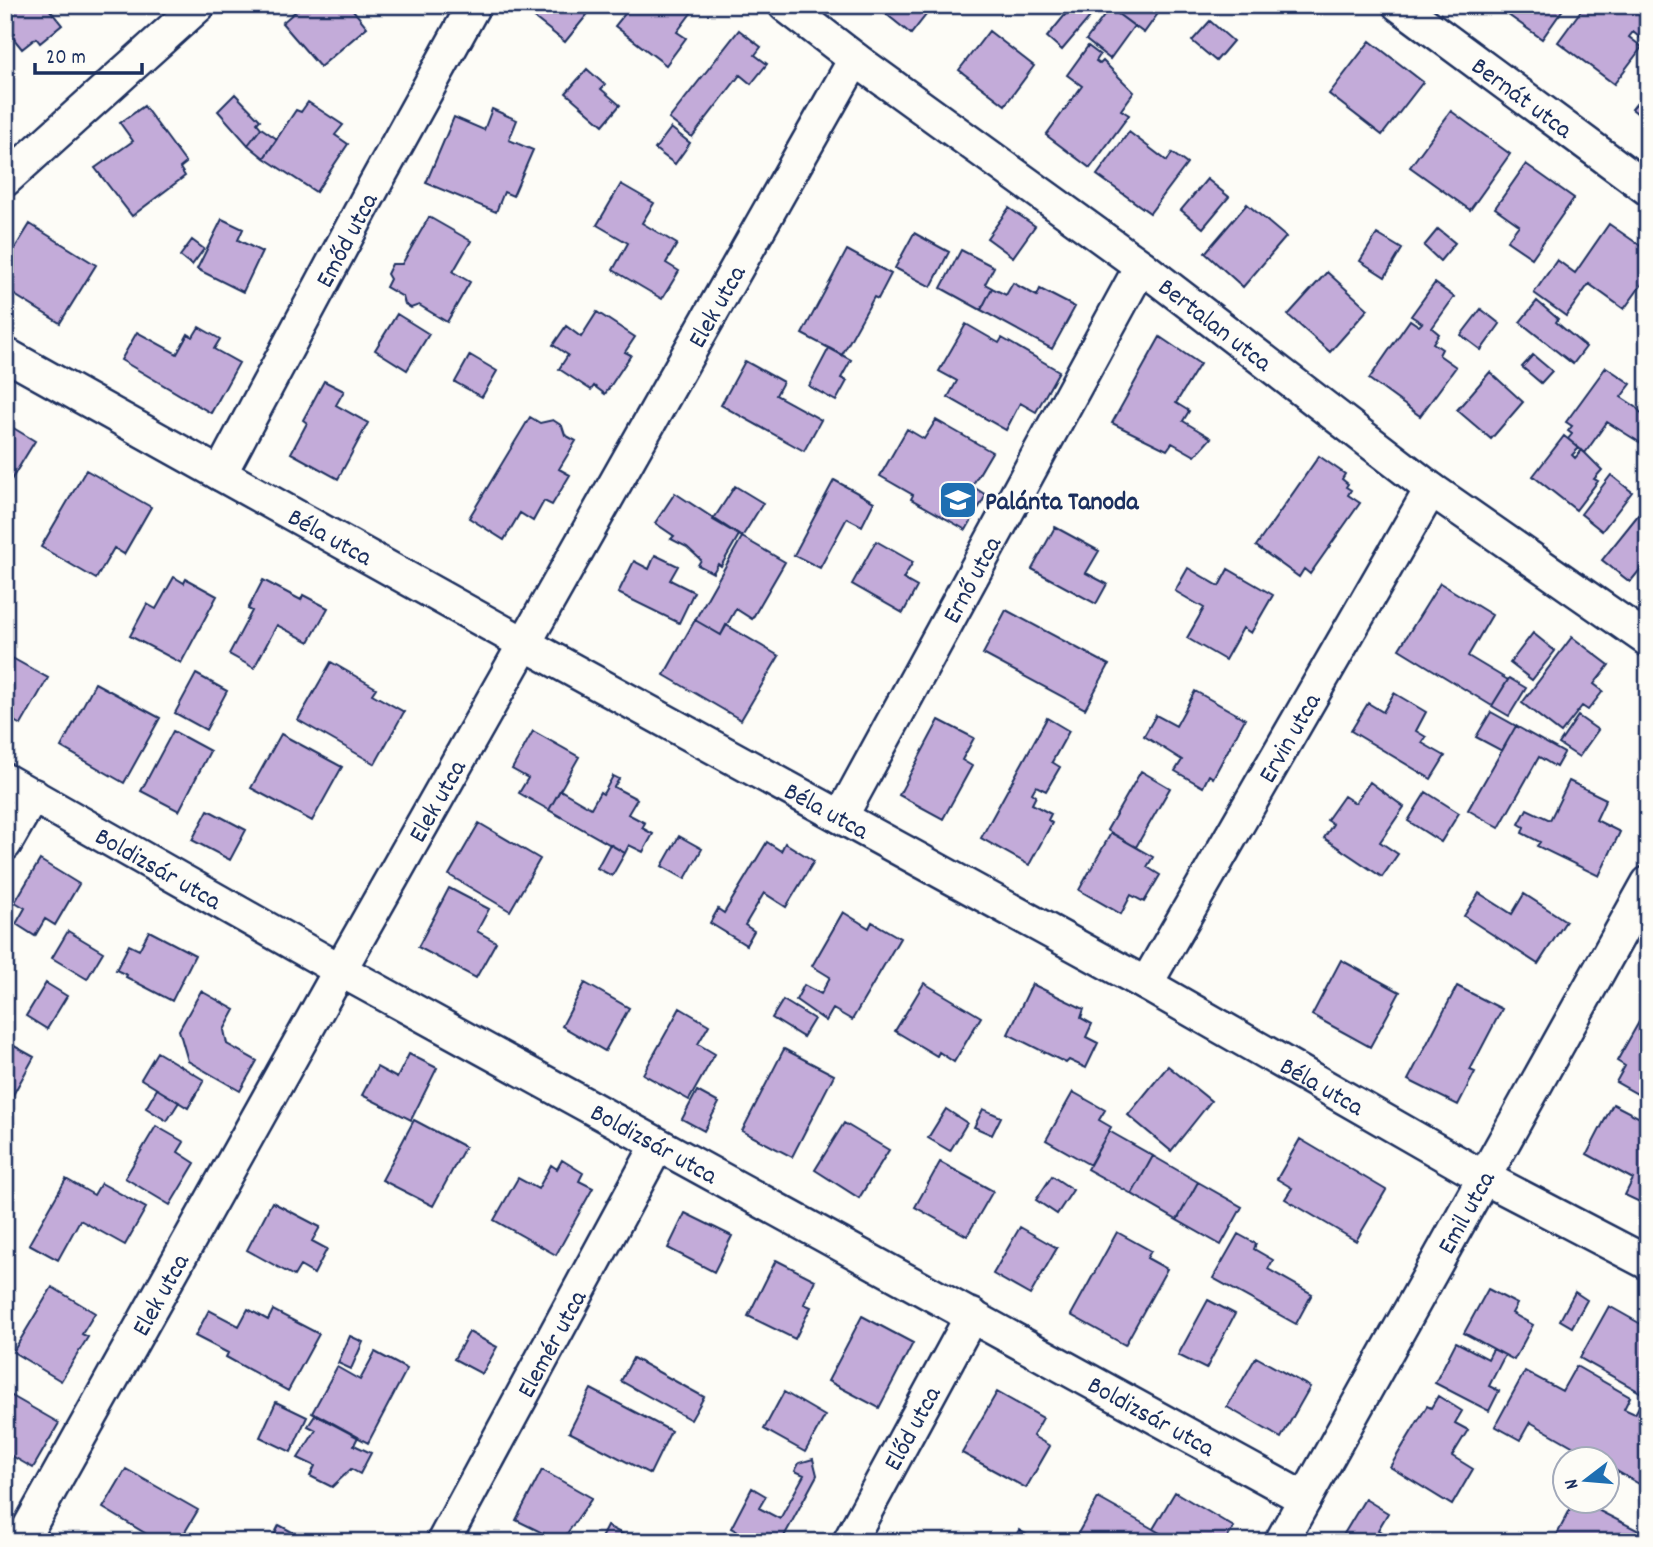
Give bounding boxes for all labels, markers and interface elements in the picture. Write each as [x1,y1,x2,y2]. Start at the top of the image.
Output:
scale bar [35,32,142,76]
text: 20 m [46,44,86,74]
street label: Bernát utca [1463,50,1580,150]
street label: Emőd utca [308,186,389,295]
street label: Elek utca [680,259,757,356]
street label: Bertalan utca [1149,271,1279,383]
school or university icon: Palánta Tanoda [937,479,979,521]
place label: Palánta Tanoda [985,485,1139,522]
street label: Béla utca [280,500,379,578]
street label: Ernő utca [935,530,1013,631]
street label: Ervin utca [1251,686,1332,791]
street label: Elek utca [401,753,478,850]
street label: Béla utca [777,774,875,851]
street label: Boldizsár utca [87,820,228,921]
street label: Béla utca [1272,1049,1370,1127]
street label: Boldizsár utca [583,1096,724,1196]
street label: Emil utca [1430,1164,1506,1262]
street label: Elek utca [124,1247,201,1344]
street label: Elemér utca [509,1284,598,1405]
street label: Boldizsár utca [1080,1368,1221,1468]
street label: Előd utca [876,1380,952,1478]
north arrow [1552,1446,1622,1516]
text: N [1559,1475,1587,1492]

